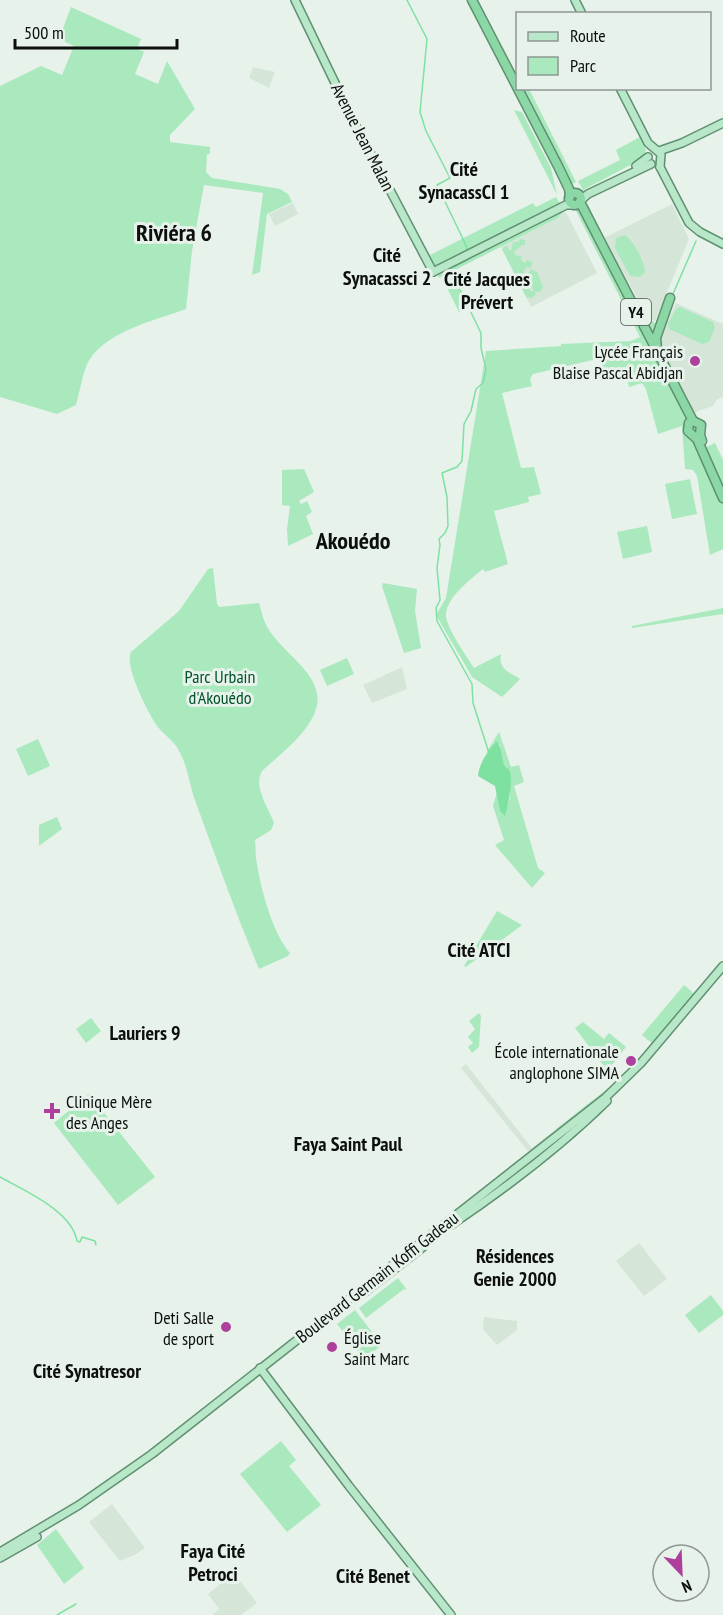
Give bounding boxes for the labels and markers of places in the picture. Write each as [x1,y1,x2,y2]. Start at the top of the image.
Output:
place label: Lycée Français Blaise Pascal Abidjan [553,340,683,384]
marker: Lycée Français Blaise Pascal Abidjan [688,354,702,368]
place label: École internationale anglophone SIMA [495,1040,619,1084]
marker: École internationale anglophone SIMA [624,1054,638,1068]
place label: Clinique Mère des Anges [66,1090,152,1134]
marker: Clinique Mère des Anges [43,1102,61,1120]
place label: Deti Salle de sport [154,1306,214,1350]
marker: Deti Salle de sport [219,1320,233,1334]
place label: Église Saint Marc [344,1326,410,1370]
marker: Église Saint Marc [325,1340,339,1354]

